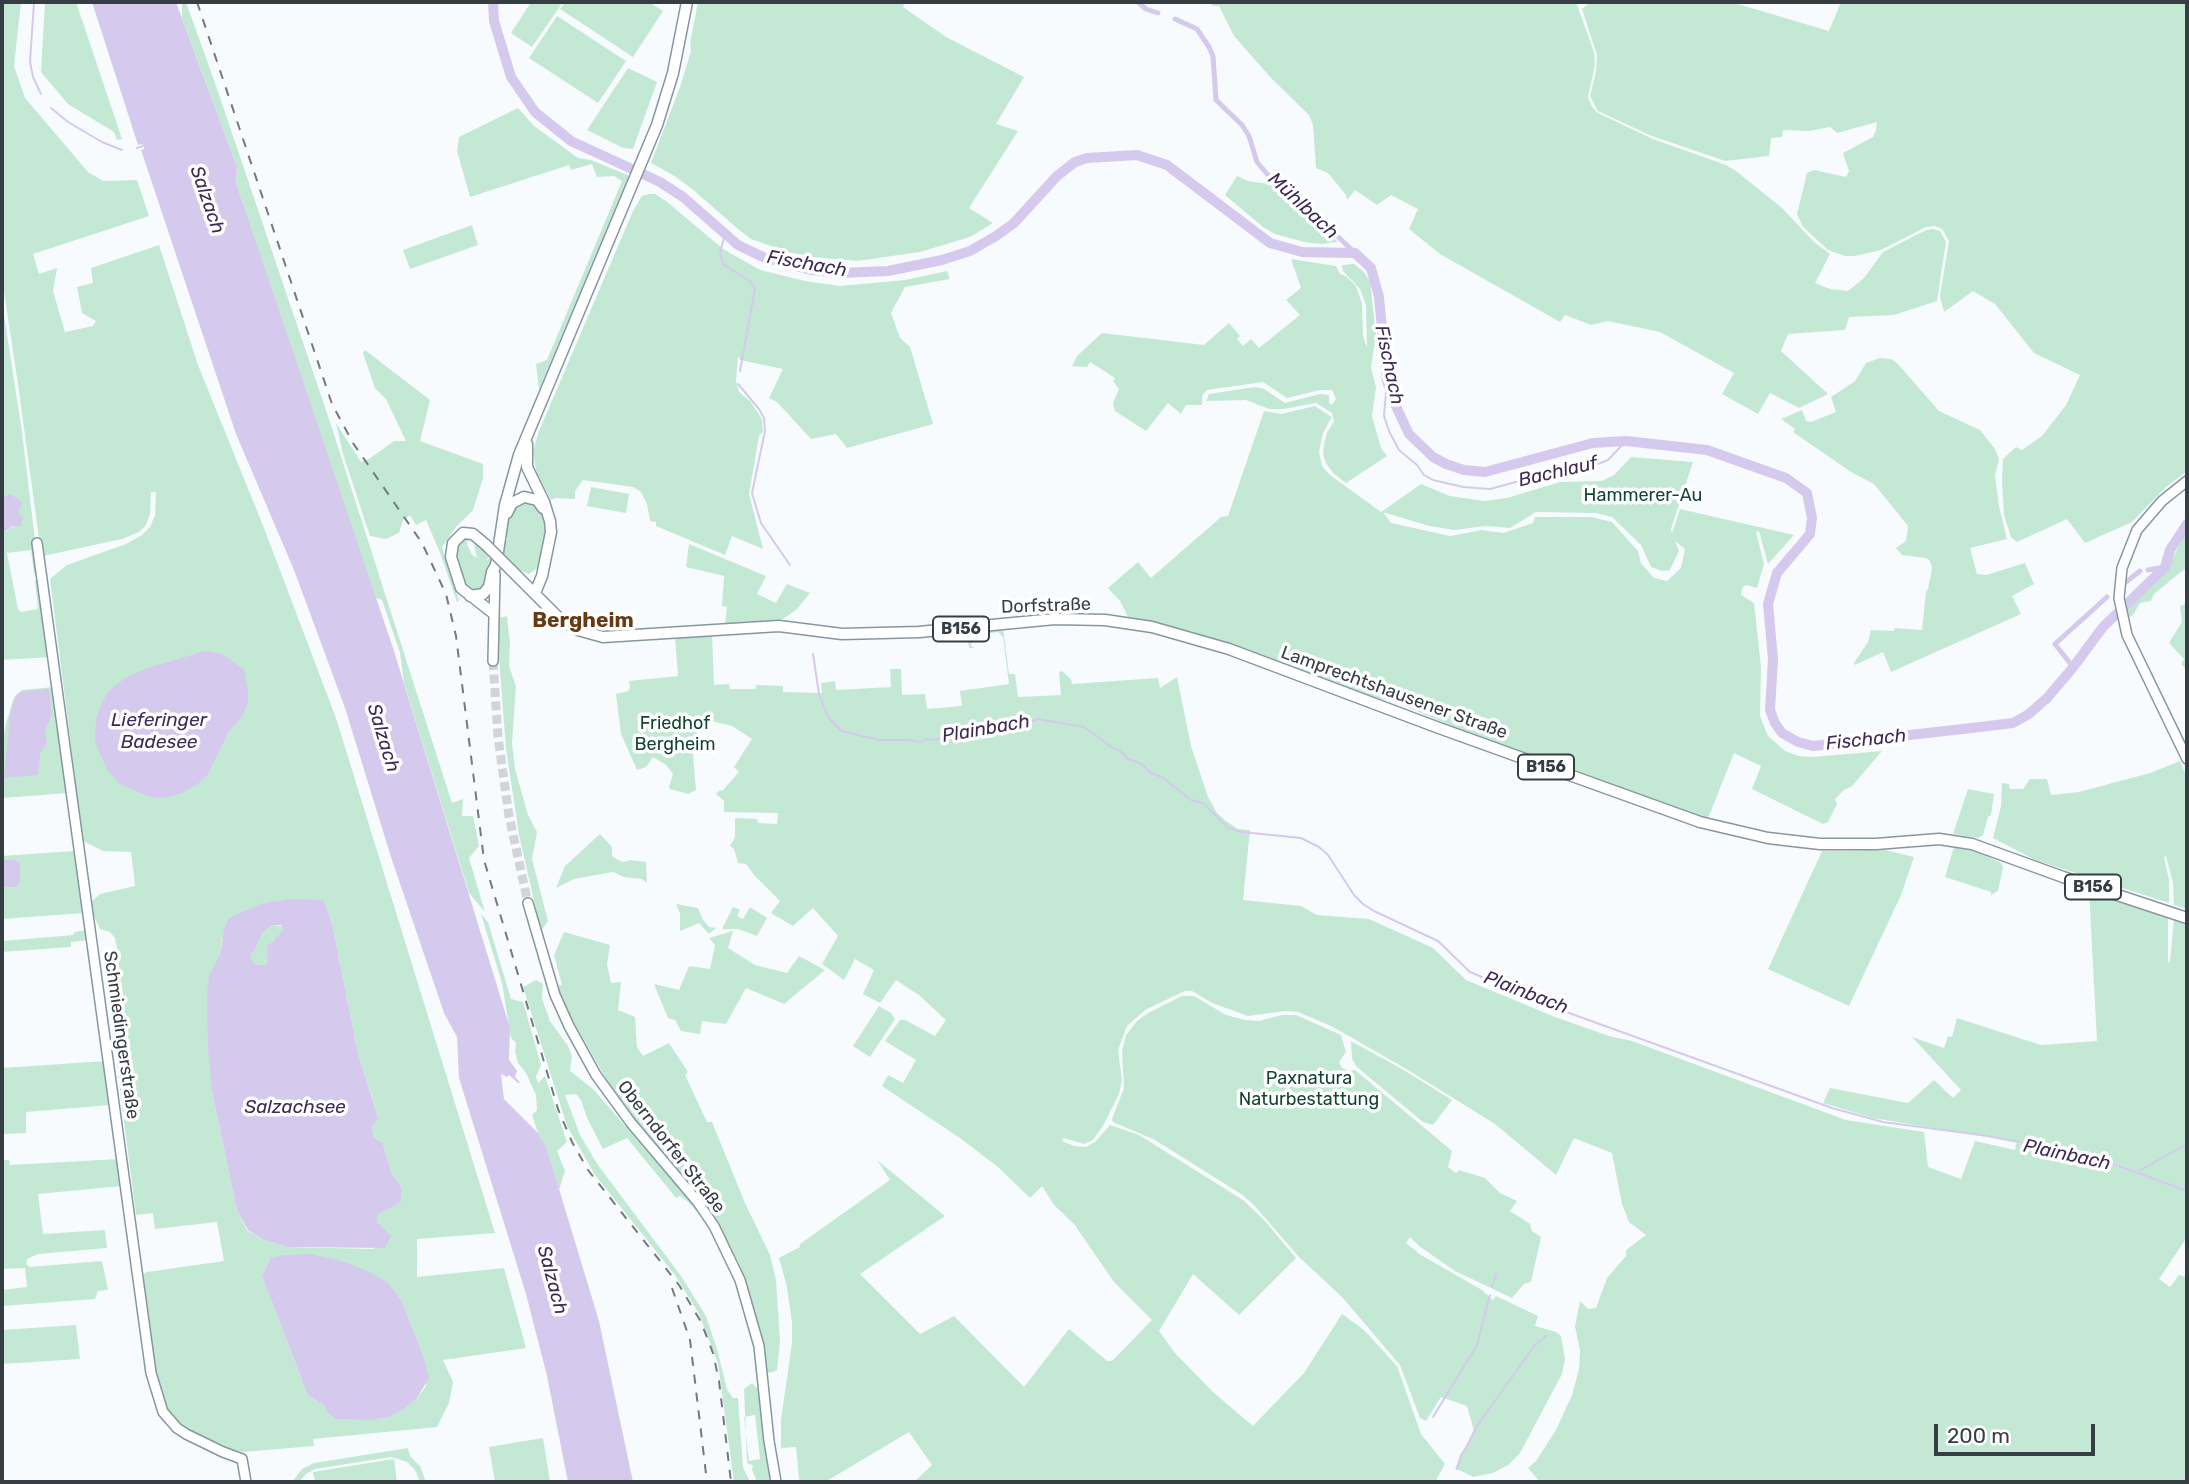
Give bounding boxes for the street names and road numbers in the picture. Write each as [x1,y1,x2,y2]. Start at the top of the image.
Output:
street label: Dorfstraße [1001,594,1091,618]
road number: B156 [933,616,989,642]
street label: Lamprechtshausener Straße [1278,642,1510,744]
road number: B156 [1518,754,1574,780]
road number: B156 [2065,874,2121,900]
street label: Schmiedingerstraße [98,949,144,1121]
street label: Oberndorfer Straße [613,1076,729,1218]

